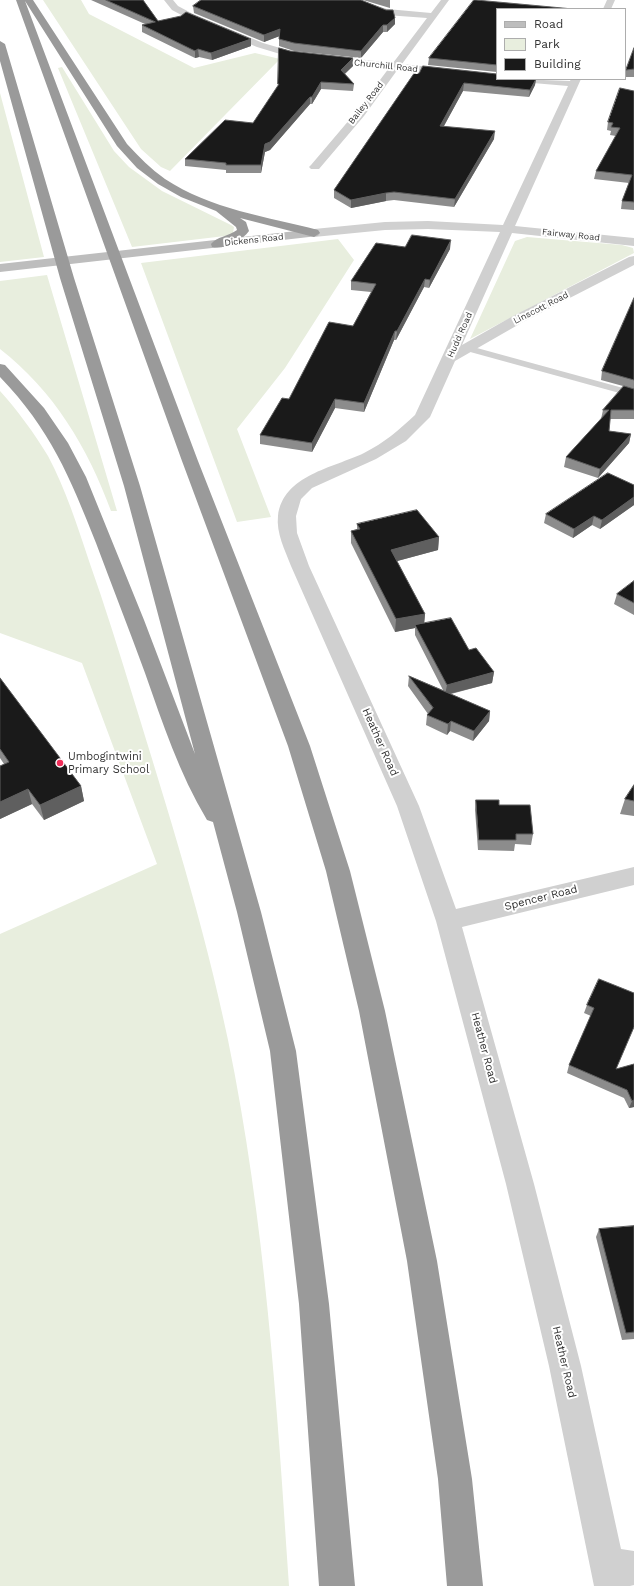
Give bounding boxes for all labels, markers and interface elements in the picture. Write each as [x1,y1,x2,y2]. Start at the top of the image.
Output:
legend [496,8,626,80]
text: Road [534,17,563,31]
text: Park [534,37,560,51]
street label: Churchill Road [353,57,419,75]
text: Building [534,57,581,71]
street label: Bailey Road [346,80,386,126]
street label: Fairway Road [542,227,600,243]
street label: Dickens Road [224,232,284,248]
street label: Linscott Road [512,289,570,327]
street label: Hudd Road [445,311,475,359]
street label: Heather Road [359,706,401,778]
place label: Umbogintwini Primary School [68,750,149,776]
marker: Umbogintwini Primary School [55,758,65,768]
street label: Spencer Road [503,883,579,913]
street label: Heather Road [468,1011,500,1085]
street label: Heather Road [549,1325,579,1399]

